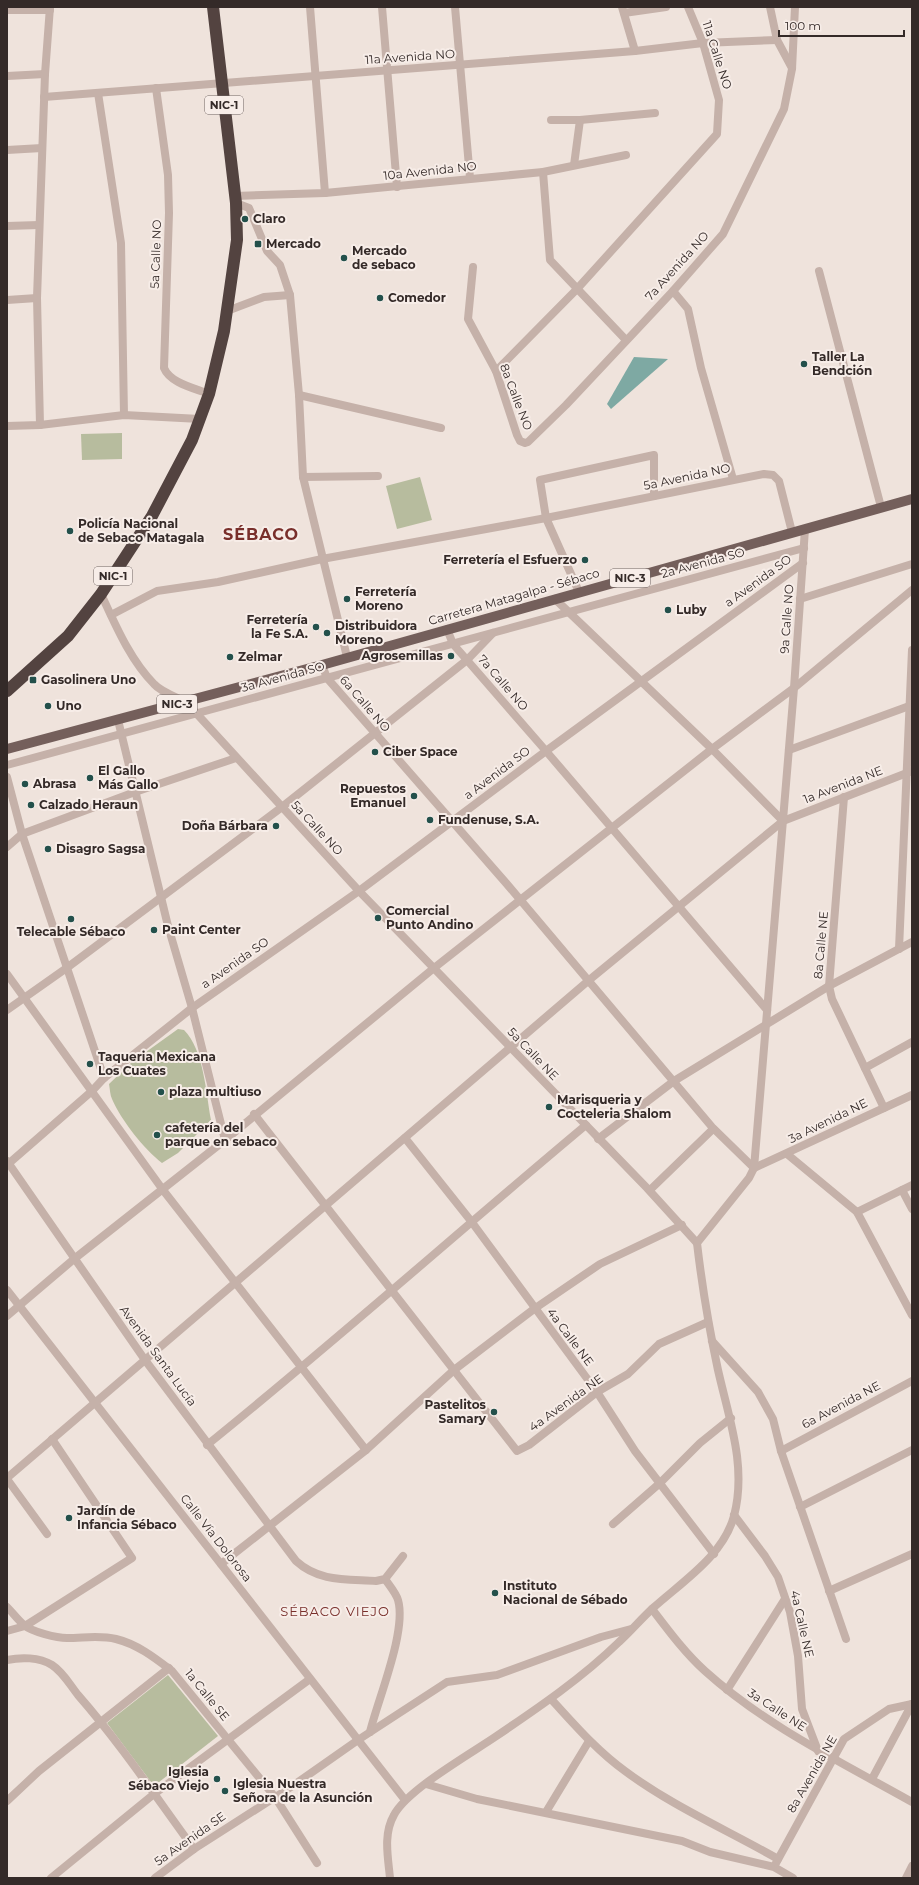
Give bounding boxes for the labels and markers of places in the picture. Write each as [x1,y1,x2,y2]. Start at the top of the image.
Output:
place label: Claro [253,211,286,226]
marker: Claro [240,214,250,224]
place label: Mercado [266,236,321,251]
marker: Mercado [253,239,263,249]
place label: Mercado de sebaco [352,243,416,272]
marker: Mercado de sebaco [339,253,349,263]
place label: Comedor [388,290,446,305]
marker: Comedor [375,293,385,303]
place label: Taller La Bendción [812,349,872,378]
marker: Taller La Bendción [799,359,809,369]
place label: Policía Nacional de Sebaco Matagala [78,516,205,545]
marker: Policía Nacional de Sebaco Matagala [65,526,75,536]
place label: Ferretería el Esfuerzo [443,552,577,567]
marker: Ferretería el Esfuerzo [580,555,590,565]
place label: Ferretería Moreno [355,584,417,613]
marker: Ferretería Moreno [342,594,352,604]
place label: Luby [676,602,708,617]
marker: Luby [663,605,673,615]
place label: Ferretería la Fe S.A. [246,612,308,641]
place label: Distribuidora Moreno [335,618,417,647]
marker: Ferretería la Fe S.A. [311,622,321,632]
marker: Distribuidora Moreno [322,628,332,638]
place label: Agrosemillas [360,648,444,663]
place label: Zelmar [238,649,282,664]
marker: Agrosemillas [446,651,456,661]
marker: Zelmar [225,652,235,662]
place label: Gasolinera Uno [41,672,136,687]
marker: Gasolinera Uno [28,675,38,685]
place label: Uno [56,698,82,713]
marker: Uno [43,701,53,711]
place label: Ciber Space [383,744,458,759]
marker: Ciber Space [370,747,380,757]
place label: El Gallo Más Gallo [98,763,159,792]
marker: El Gallo Más Gallo [85,773,95,783]
place label: Abrasa [32,776,76,791]
marker: Abrasa [20,779,30,789]
place label: Repuestos Emanuel [340,781,407,810]
marker: Repuestos Emanuel [409,791,419,801]
place label: Calzado Heraun [39,797,138,812]
marker: Calzado Heraun [26,800,36,810]
place label: Fundenuse, S.A. [438,812,539,827]
marker: Fundenuse, S.A. [425,815,435,825]
place label: Doña Bárbara [182,818,268,833]
marker: Doña Bárbara [271,821,281,831]
place label: Disagro Sagsa [56,841,145,856]
marker: Disagro Sagsa [43,844,53,854]
place label: Comercial Punto Andino [386,903,473,932]
marker: Comercial Punto Andino [373,913,383,923]
marker: Telecable Sébaco [66,914,76,924]
place label: Paint Center [162,922,241,937]
place label: Telecable Sébaco [17,924,125,939]
marker: Paint Center [149,925,159,935]
place label: Taqueria Mexicana Los Cuates [98,1049,216,1078]
marker: Taqueria Mexicana Los Cuates [85,1059,95,1069]
place label: plaza multiuso [169,1084,262,1099]
marker: plaza multiuso [156,1087,166,1097]
place label: Marisqueria y Cocteleria Shalom [557,1092,671,1121]
marker: Marisqueria y Cocteleria Shalom [544,1102,554,1112]
place label: cafetería del parque en sebaco [165,1120,277,1149]
marker: cafetería del parque en sebaco [152,1130,162,1140]
place label: Pastelitos Samary [425,1397,487,1426]
marker: Pastelitos Samary [489,1407,499,1417]
place label: Jardín de Infancia Sébaco [76,1503,177,1532]
marker: Jardín de Infancia Sébaco [64,1513,74,1523]
place label: Instituto Nacional de Sébado [503,1578,628,1607]
marker: Instituto Nacional de Sébado [490,1588,500,1598]
place label: Iglesia Sébaco Viejo [128,1764,209,1793]
marker: Iglesia Sébaco Viejo [212,1774,222,1784]
place label: Iglesia Nuestra Señora de la Asunción [233,1776,373,1805]
marker: Iglesia Nuestra Señora de la Asunción [220,1786,230,1796]

